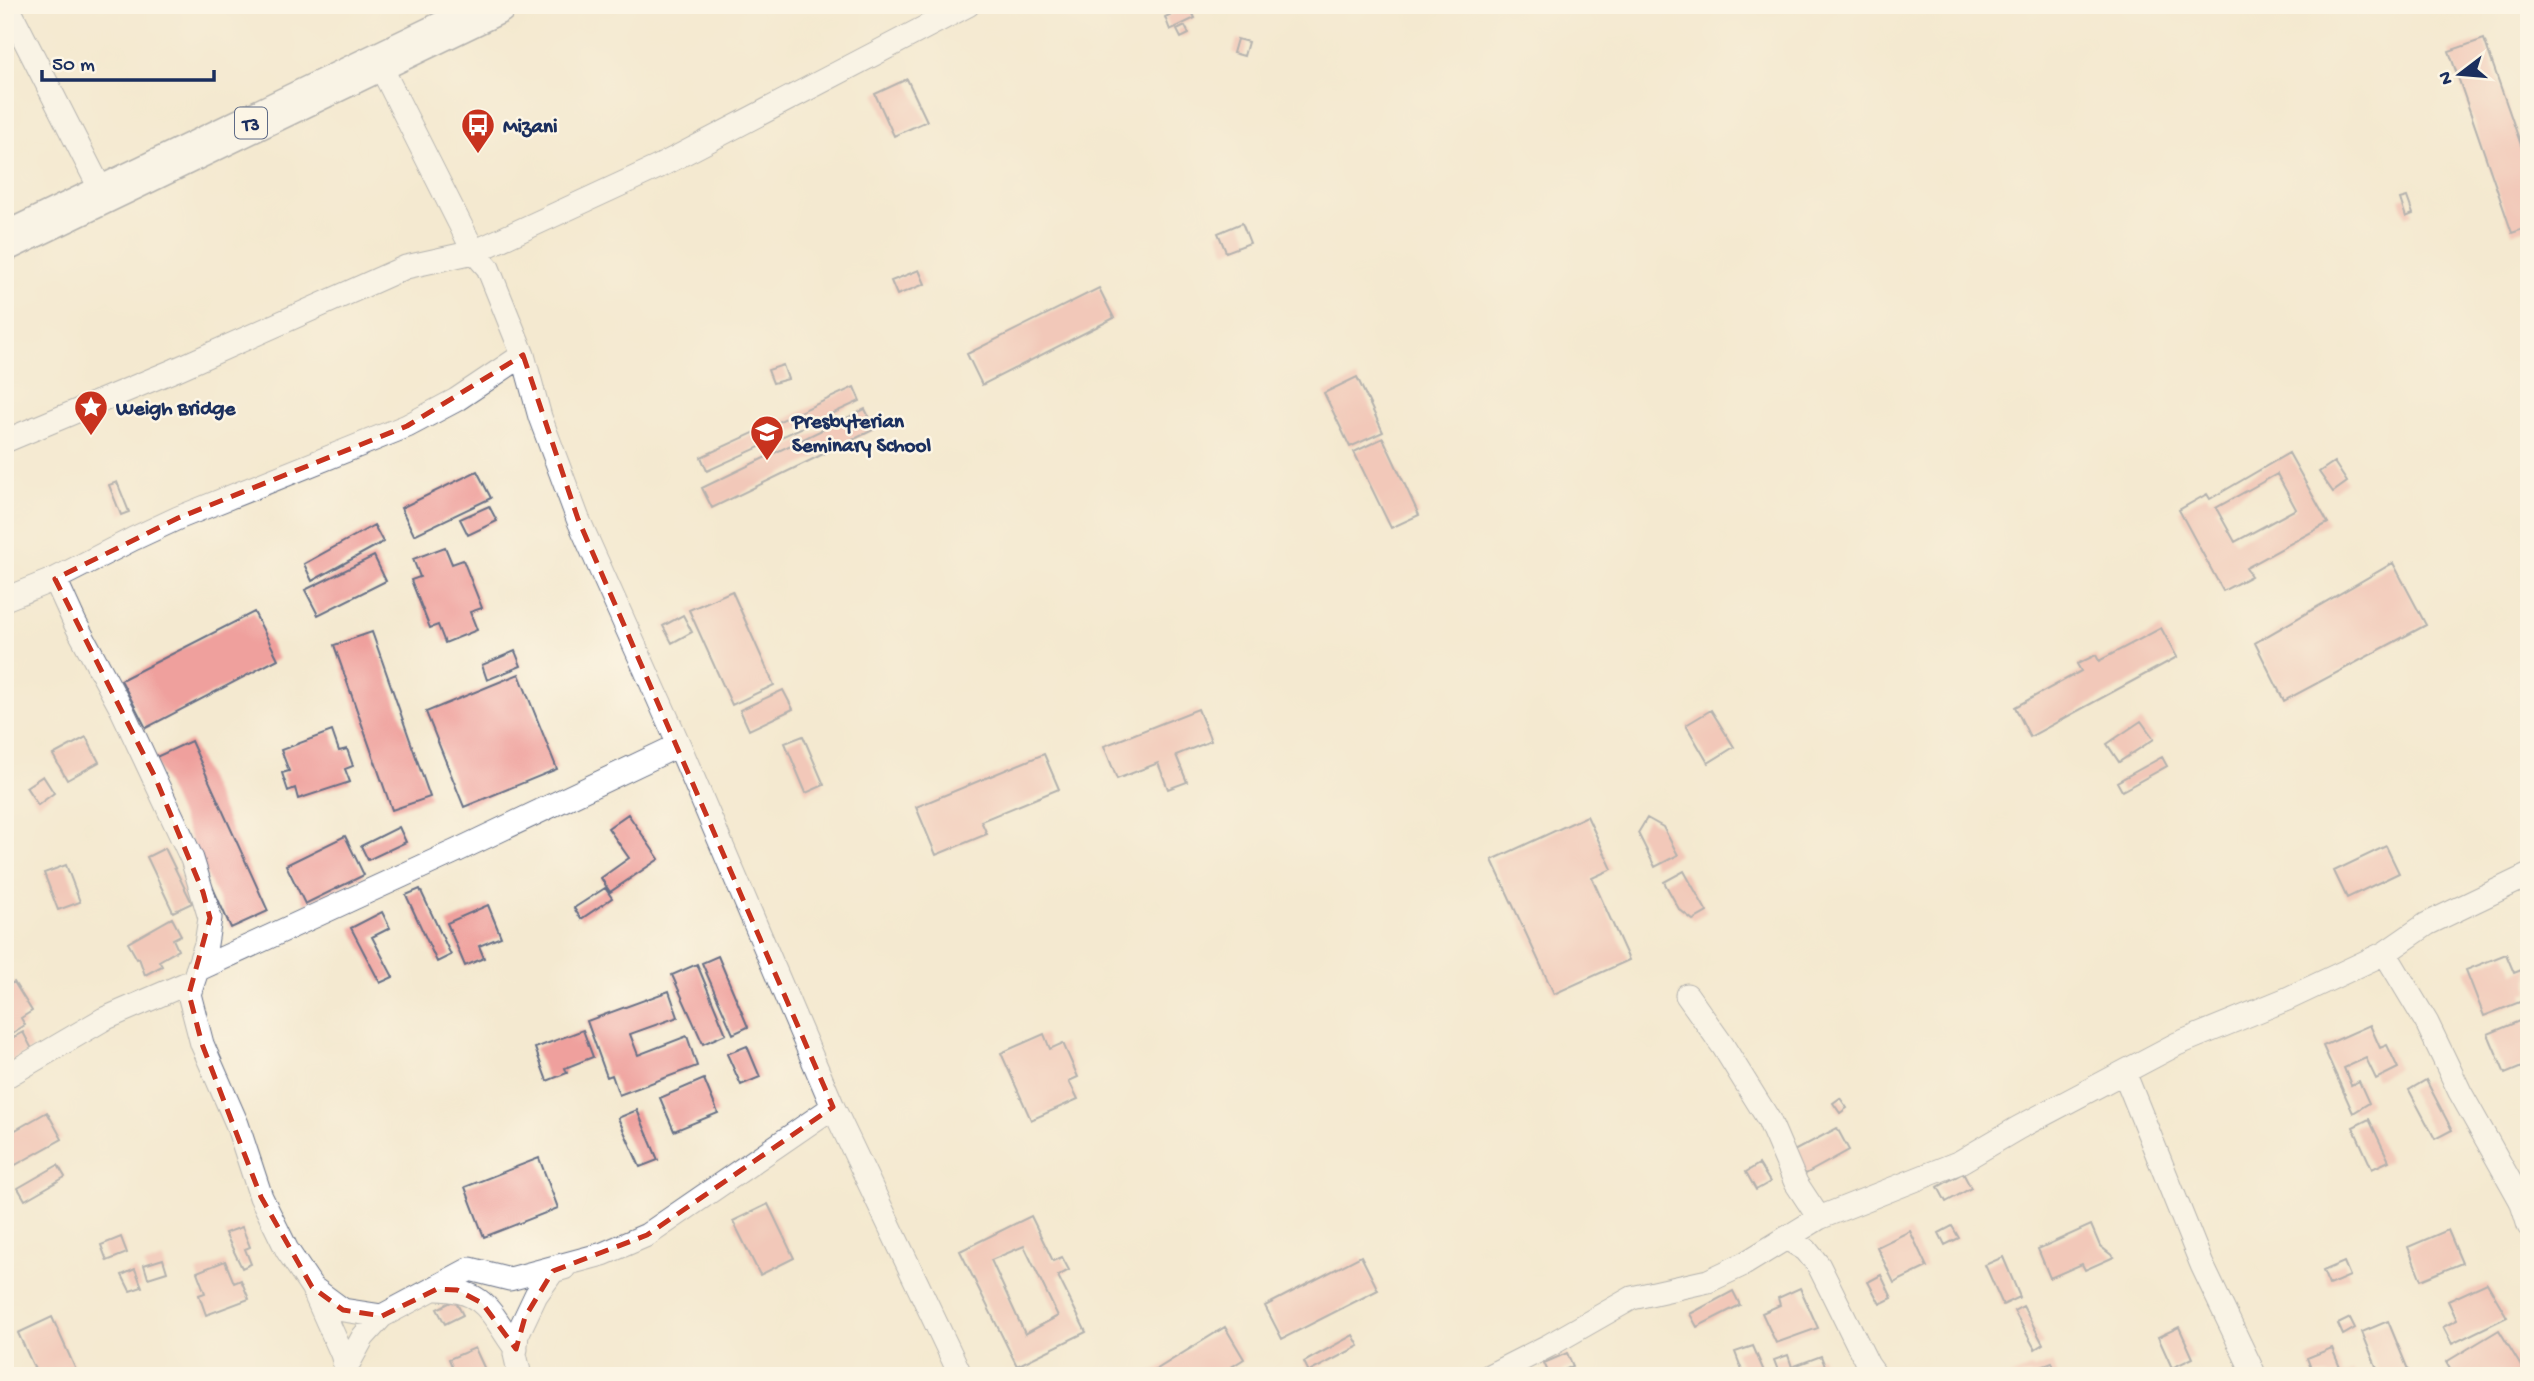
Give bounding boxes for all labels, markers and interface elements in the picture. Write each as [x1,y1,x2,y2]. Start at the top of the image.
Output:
scale bar [42,38,214,82]
north arrow [2426,38,2496,108]
text: 50 m [52,54,95,79]
text: N [2434,69,2460,87]
bus stop icon: Mizani [459,106,497,155]
road number: T3 [235,108,267,139]
place label: Mizani [503,116,558,141]
place icon: Weigh Bridge [72,388,110,437]
place label: Weigh Bridge [115,398,236,423]
place label: Presbyterian Seminary School [791,411,931,460]
school or university icon: Presbyterian Seminary School [748,413,786,462]

